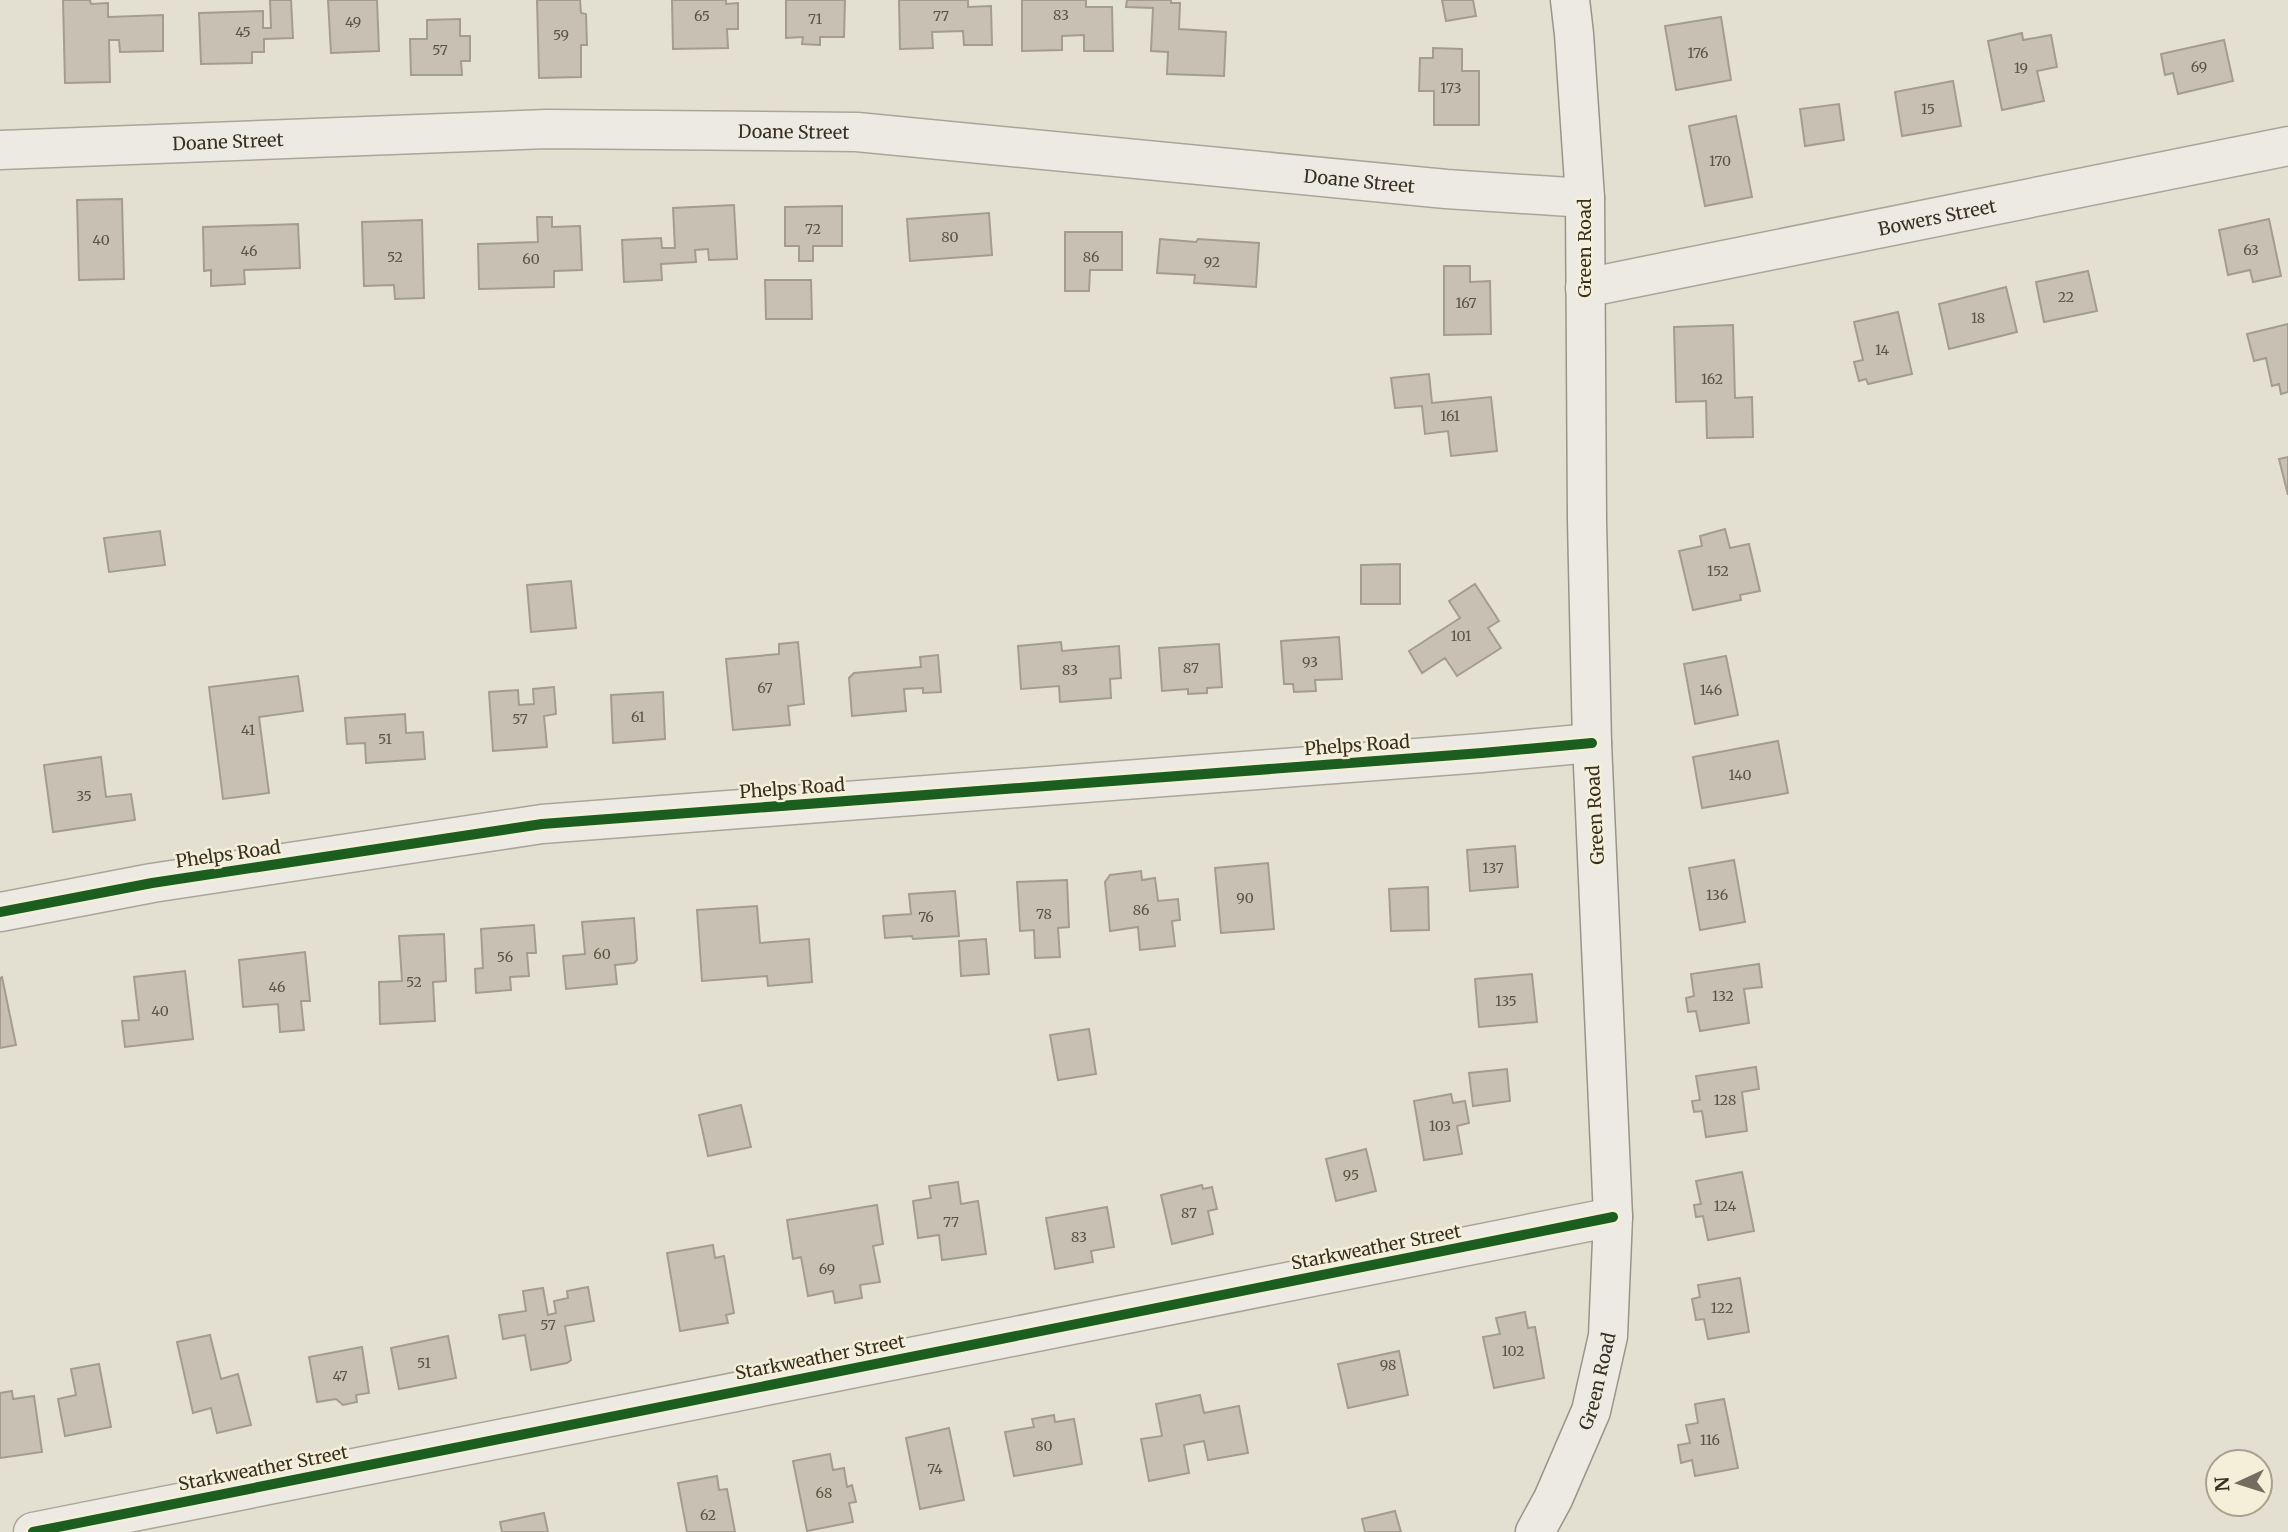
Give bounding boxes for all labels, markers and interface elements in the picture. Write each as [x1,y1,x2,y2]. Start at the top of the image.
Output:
house number: 83 [1053,6,1069,24]
house number: 65 [694,7,710,25]
house number: 77 [933,7,949,25]
house number: 71 [808,10,822,28]
house number: 49 [345,13,361,31]
house number: 45 [235,23,251,41]
house number: 59 [553,26,569,44]
house number: 57 [432,41,448,59]
house number: 176 [1687,44,1709,62]
house number: 69 [2191,58,2207,76]
house number: 19 [2014,59,2028,77]
house number: 173 [1440,79,1462,97]
house number: 15 [1921,100,1935,118]
street label: Doane Street [738,119,849,143]
street label: Doane Street [172,128,284,155]
house number: 170 [1709,152,1731,170]
street label: Doane Street [1303,164,1416,197]
street label: Bowers Street [1876,194,1998,240]
street label: Green Road [1573,198,1596,298]
house number: 72 [805,220,821,238]
house number: 80 [941,228,959,246]
house number: 40 [92,231,110,249]
house number: 63 [2243,241,2259,259]
house number: 46 [241,242,257,260]
house number: 52 [387,248,403,266]
house number: 86 [1083,248,1099,266]
house number: 60 [522,250,540,268]
house number: 92 [1204,253,1220,271]
house number: 22 [2058,288,2074,306]
house number: 167 [1455,294,1477,312]
house number: 18 [1971,309,1985,327]
house number: 14 [1875,341,1889,359]
house number: 162 [1701,370,1723,388]
house number: 161 [1440,407,1460,425]
house number: 152 [1707,562,1729,580]
house number: 101 [1451,627,1471,645]
house number: 93 [1302,653,1318,671]
house number: 87 [1183,659,1199,677]
house number: 83 [1062,661,1078,679]
house number: 67 [757,679,773,697]
house number: 146 [1700,681,1722,699]
house number: 61 [631,708,645,726]
house number: 57 [512,710,528,728]
house number: 41 [241,721,255,739]
house number: 51 [378,730,392,748]
street label: Phelps Road [1303,730,1411,760]
street label: Green Road [1581,765,1609,865]
house number: 140 [1728,766,1752,784]
street label: Phelps Road [738,773,846,803]
house number: 35 [76,787,92,805]
street label: Phelps Road [174,835,282,873]
house number: 137 [1482,859,1504,877]
house number: 136 [1706,886,1728,904]
house number: 90 [1236,889,1254,907]
house number: 86 [1133,901,1149,919]
house number: 78 [1036,905,1052,923]
house number: 76 [918,908,934,926]
house number: 60 [593,945,611,963]
house number: 56 [497,948,513,966]
house number: 52 [406,973,422,991]
house number: 46 [269,978,285,996]
house number: 132 [1712,987,1734,1005]
house number: 135 [1495,992,1517,1010]
house number: 40 [151,1002,169,1020]
house number: 128 [1714,1091,1736,1109]
house number: 103 [1429,1117,1451,1135]
house number: 95 [1343,1166,1359,1184]
house number: 124 [1714,1197,1737,1215]
house number: 87 [1181,1204,1197,1222]
house number: 77 [943,1213,959,1231]
street label: Starkweather Street [1289,1219,1463,1275]
house number: 83 [1071,1228,1087,1246]
house number: 69 [819,1260,835,1278]
house number: 122 [1711,1299,1733,1317]
house number: 57 [540,1316,556,1334]
street label: Starkweather Street [733,1329,907,1385]
street label: Green Road [1573,1330,1620,1433]
house number: 102 [1502,1342,1524,1360]
house number: 51 [417,1354,431,1372]
house number: 98 [1380,1356,1396,1374]
house number: 47 [332,1367,348,1385]
house number: 116 [1700,1431,1720,1449]
house number: 80 [1035,1437,1053,1455]
street label: Starkweather Street [176,1440,350,1496]
north arrow [2204,1448,2274,1518]
house number: 74 [927,1460,943,1478]
text: N [2210,1476,2235,1493]
house number: 68 [816,1484,832,1502]
house number: 62 [700,1506,716,1524]

